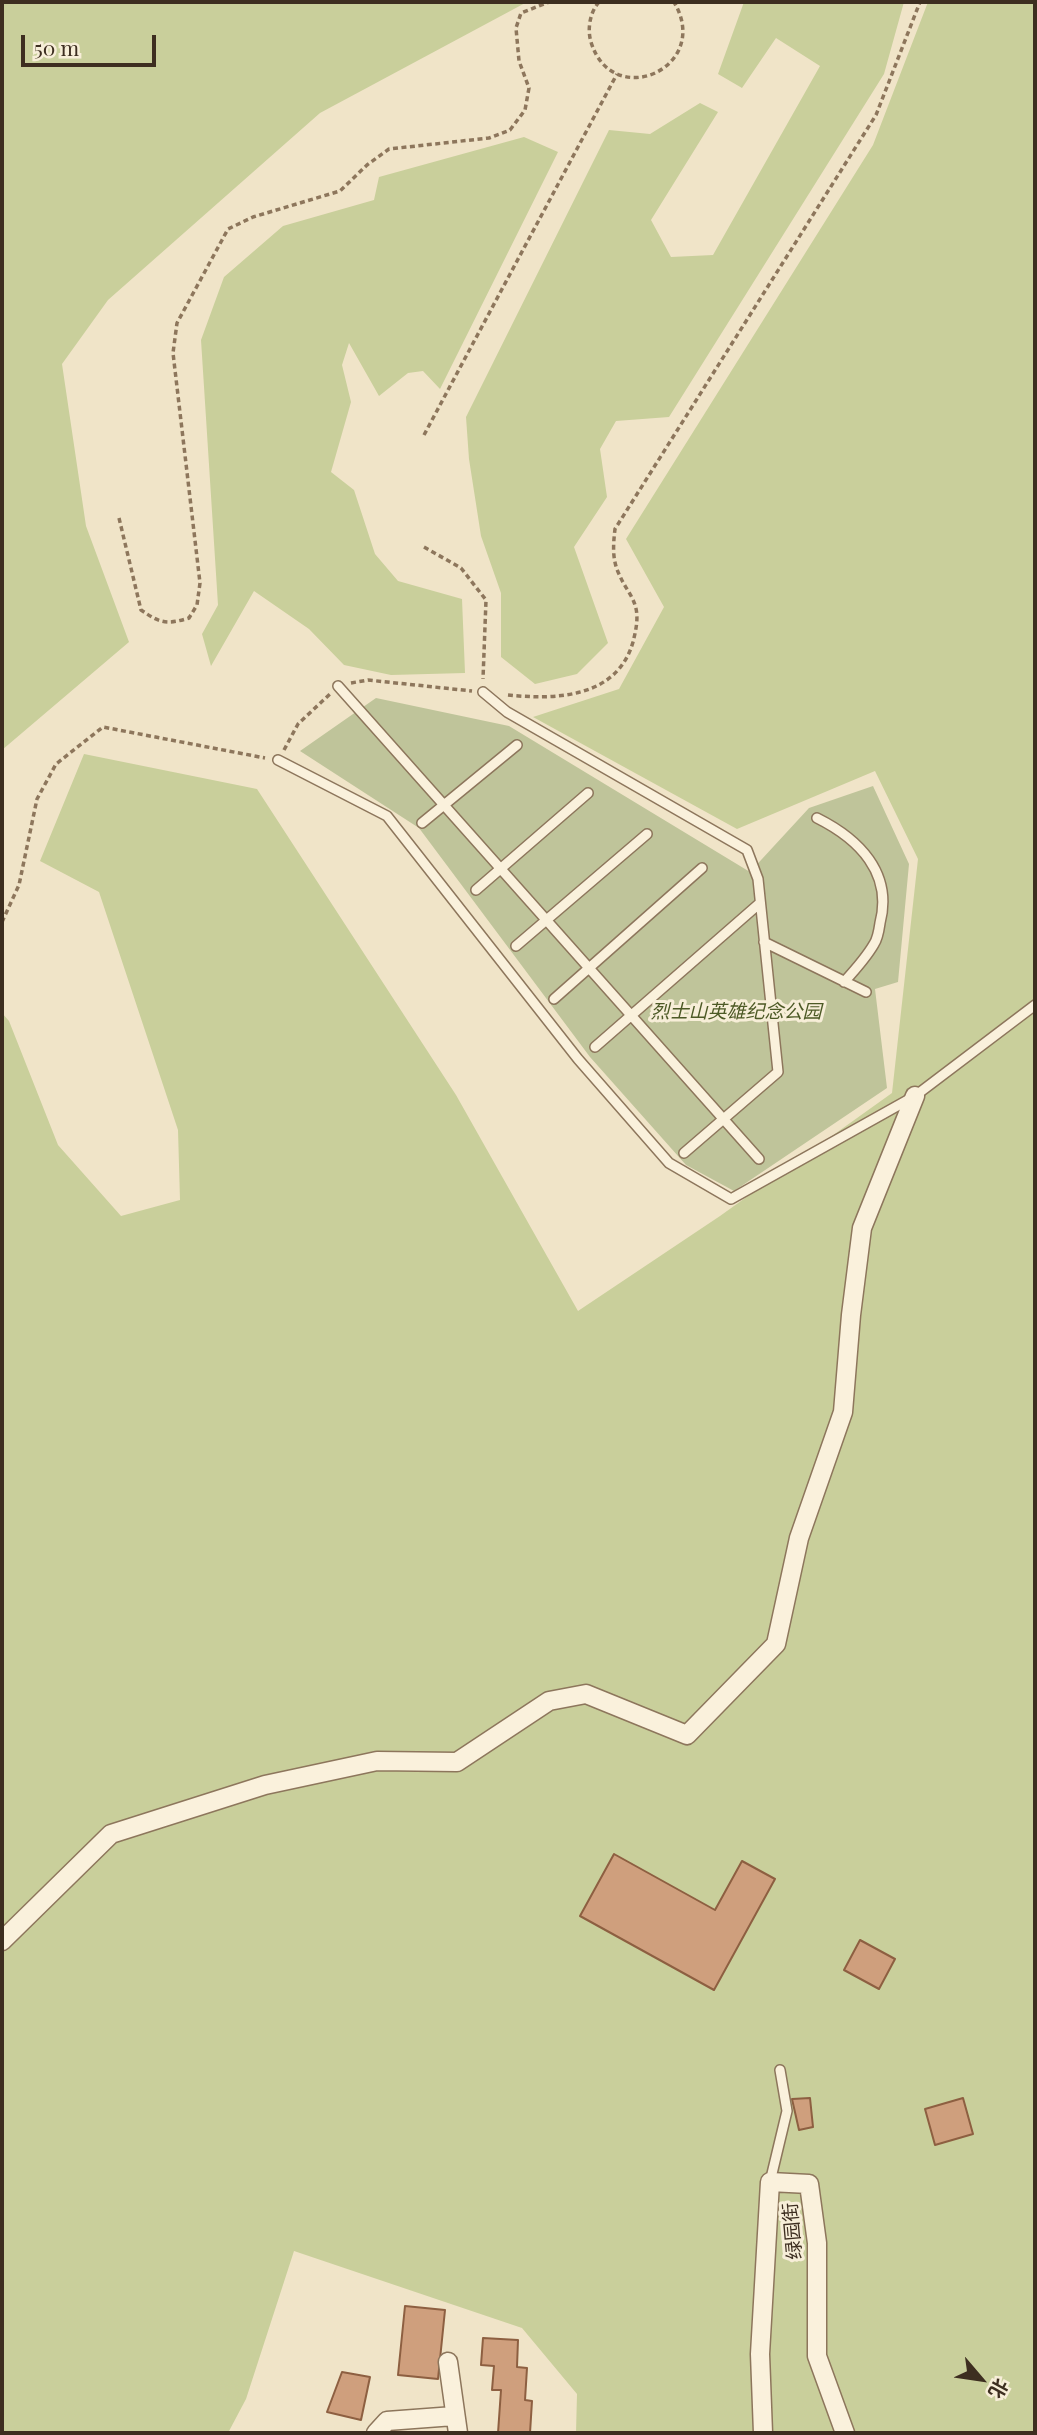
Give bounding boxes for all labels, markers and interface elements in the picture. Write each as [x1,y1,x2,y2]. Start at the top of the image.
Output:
scale bar [24,21,159,65]
text: 50 m [34,33,79,61]
park label: 烈士山英雄纪念公园 [651,1001,821,1023]
street label: 绿园街 [779,2202,807,2260]
north arrow [946,2344,1016,2414]
text: 北 [983,2375,1015,2404]

